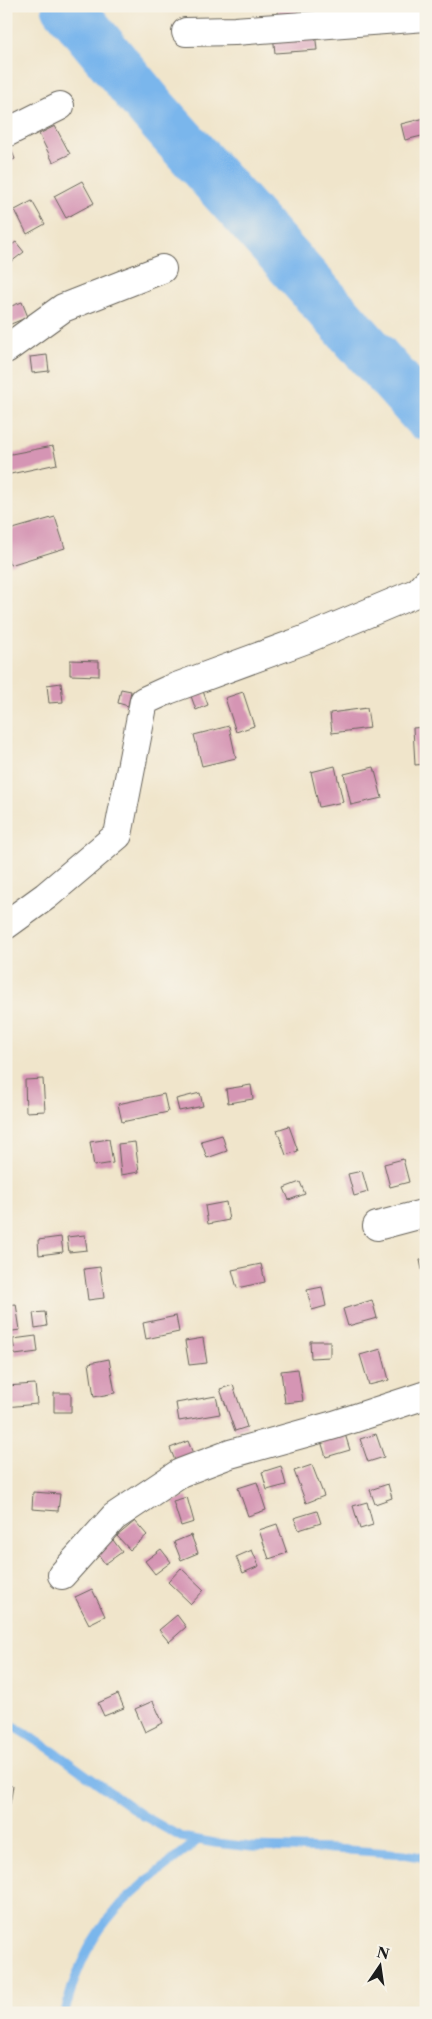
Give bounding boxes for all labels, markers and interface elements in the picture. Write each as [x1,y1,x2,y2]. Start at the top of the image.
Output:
north arrow [354,1942,404,1992]
text: N [375,1943,391,1963]

